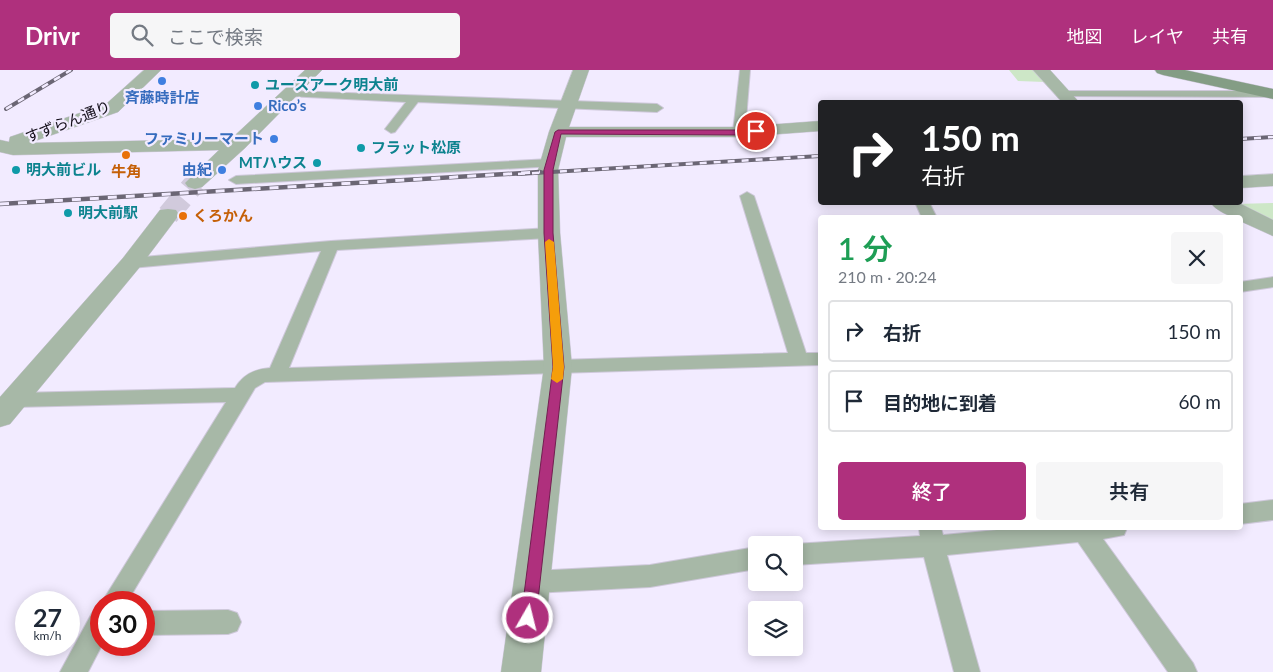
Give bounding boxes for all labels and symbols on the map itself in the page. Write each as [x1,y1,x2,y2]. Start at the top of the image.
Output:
marker: 斉藤時計店 [156,75,168,87]
place label: ユースアーク明大前 [265,75,398,93]
marker: ユースアーク明大前 [249,79,261,91]
place label: 斉藤時計店 [124,88,200,106]
place label: Rico’s [268,96,307,114]
street label: すずらん通り [22,97,113,146]
marker: Rico’s [252,100,264,112]
pin [735,110,777,152]
place label: ファミリーマート [144,129,264,147]
marker: ファミリーマート [268,133,280,145]
place label: フラット松原 [371,138,461,156]
marker: フラット松原 [355,142,367,154]
marker: 牛角 [120,149,132,161]
place label: MTハウス [239,153,307,171]
marker: MTハウス [311,157,323,169]
place label: 明大前ビル [26,160,101,178]
place label: 由紀 [182,160,212,178]
place label: 牛角 [111,162,141,180]
marker: 明大前ビル [10,164,22,176]
marker: 由紀 [216,164,228,176]
place label: 明大前駅 [78,203,138,221]
place label: くろかん [193,206,253,224]
marker: 明大前駅 [62,207,74,219]
marker: くろかん [177,210,189,222]
speed limit sign: 30 [90,591,155,656]
position arrow [501,591,553,643]

